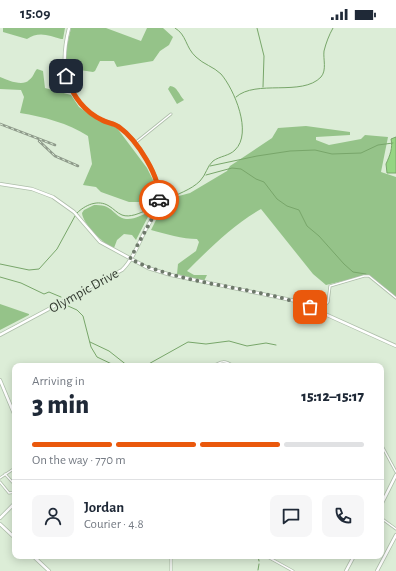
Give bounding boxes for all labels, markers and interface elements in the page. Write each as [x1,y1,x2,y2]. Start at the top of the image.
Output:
text: 15:09 [20,6,50,21]
pin [49,59,83,93]
icon: home [55,65,77,87]
courier [139,180,179,220]
icon: car [148,189,170,211]
street label: Olympic Drive [47,266,121,316]
pin [293,290,327,324]
icon: bag [299,296,321,318]
text: Arriving in [32,375,85,388]
text: 15:12–15:17 [301,389,364,404]
text: 3 min [32,392,89,418]
text: On the way · 770 m [32,454,126,467]
button: person [32,495,74,537]
button: chat [270,495,312,537]
button: phone [322,495,364,537]
text: Jordan [84,500,124,515]
text: Courier · 4.8 [84,518,144,531]

